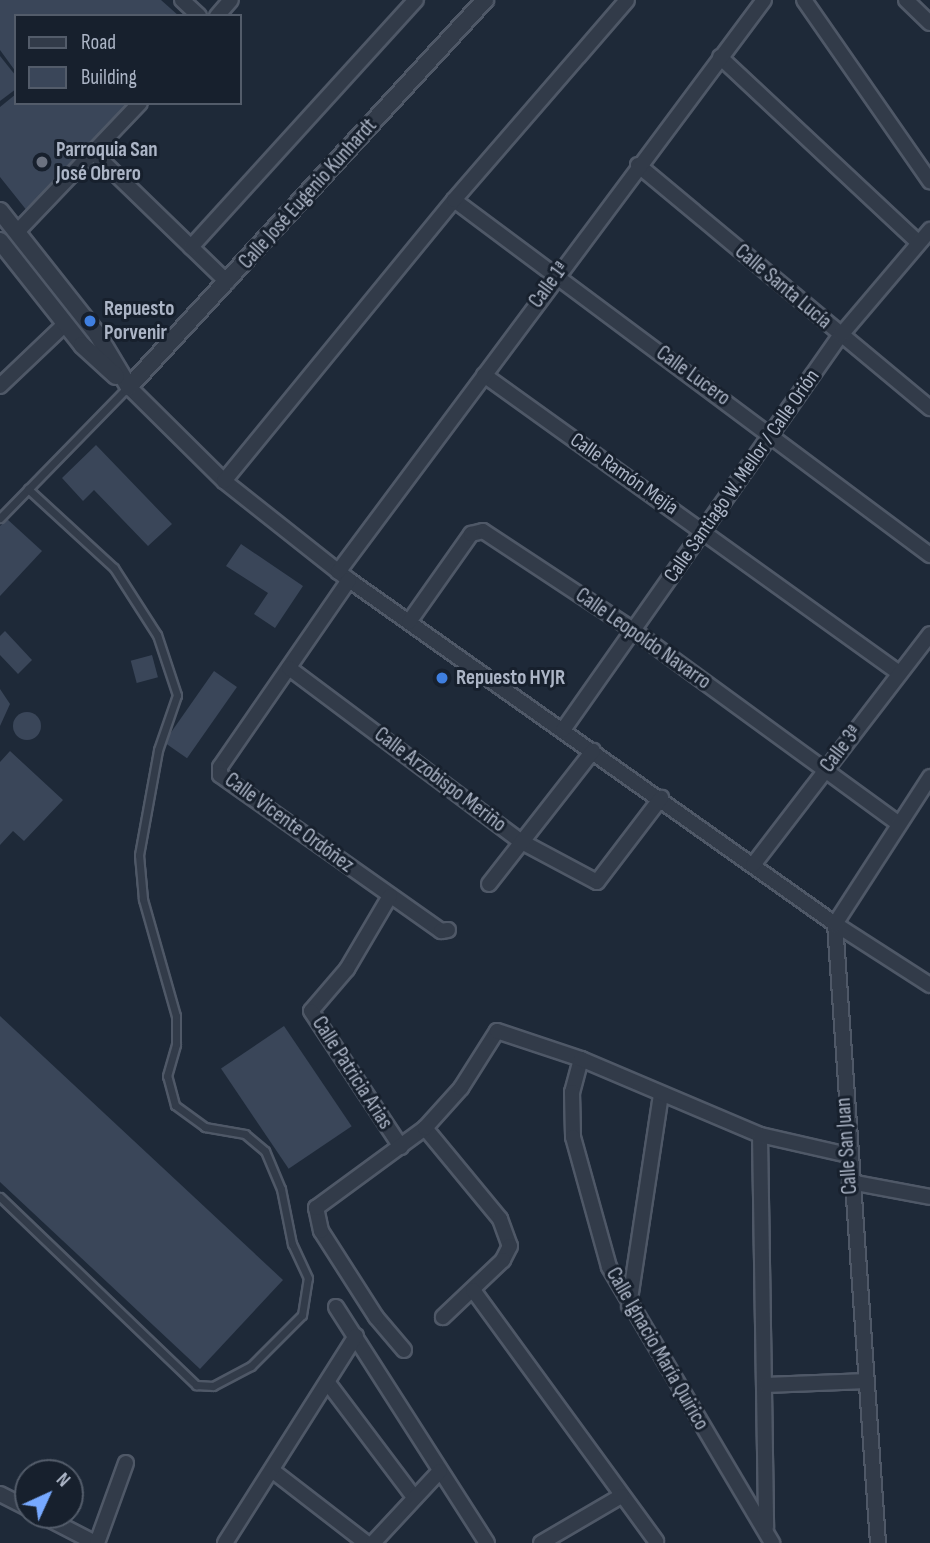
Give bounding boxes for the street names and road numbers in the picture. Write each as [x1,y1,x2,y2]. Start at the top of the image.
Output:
street label: Calle José Eugenio Kunhardt [234,114,382,274]
street label: Calle Santa Lucía [730,239,836,335]
street label: Calle 1ª [524,257,574,313]
street label: Calle Lucero [651,341,735,411]
street label: Calle Santiago W. Mellor / Calle Orión [659,365,825,587]
street label: Calle Ramón Mejía [565,427,683,521]
street label: Calle Leopoldo Navarro [571,583,715,695]
street label: Calle 3ª [815,720,867,778]
street label: Calle Arzobispo Meriño [369,722,511,838]
street label: Calle Vicente Ordóñez [220,768,358,878]
street label: Calle Patricia Arias [306,1012,398,1134]
street label: Calle San Juan [831,1097,863,1195]
street label: Calle Ignacio María Quirico [600,1263,714,1435]

